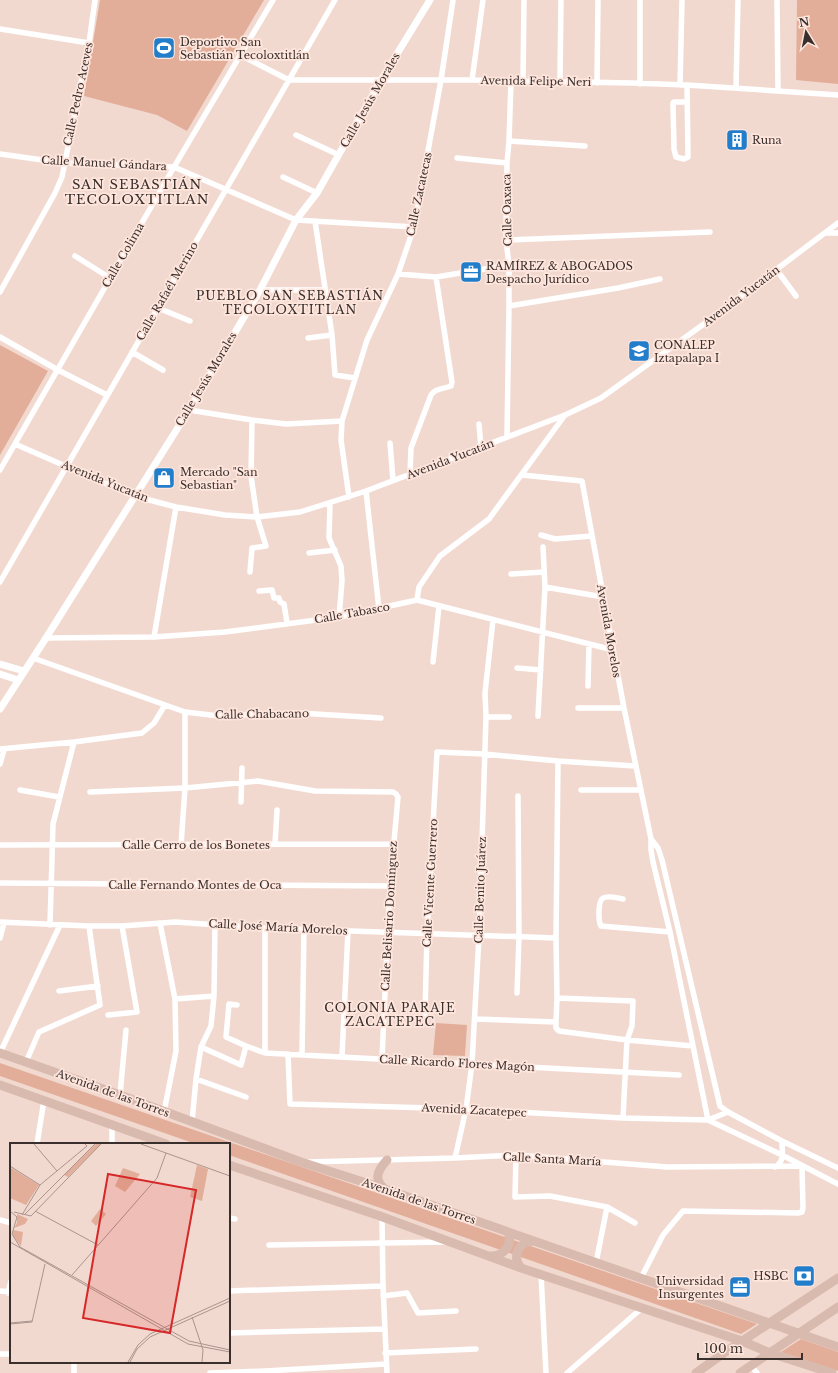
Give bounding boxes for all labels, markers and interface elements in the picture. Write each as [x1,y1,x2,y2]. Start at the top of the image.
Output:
north arrow [786,12,826,52]
text: N [798,14,811,30]
sports icon: Deportivo San Sebastián Tecoloxtitlán [151,35,177,61]
place label: Deportivo San Sebastián Tecoloxtitlán [180,35,310,62]
street label: Calle Pedro Aceves [60,41,96,147]
street label: Calle Jesús Morales [337,50,403,150]
street label: Avenida Felipe Neri [479,73,592,89]
building icon: Runa [724,127,750,153]
place label: Runa [752,133,783,147]
street label: Calle Zacatecas [403,151,435,237]
street label: Calle Manuel Gándara [41,153,168,173]
street label: Calle Oaxaca [499,173,515,246]
district label: SAN SEBASTIÁN TECOLOXTITLAN [65,176,209,208]
street label: Calle Colima [99,219,148,290]
street label: Calle Rafaél Merino [133,239,201,343]
office icon: RAMÍREZ & ABOGADOS Despacho Jurídico [458,259,484,285]
place label: RAMÍREZ & ABOGADOS Despacho Jurídico [486,259,633,286]
street label: Avenida Yucatán [699,262,783,330]
district label: PUEBLO SAN SEBASTIÁN TECOLOXTITLAN [196,287,384,317]
street label: Calle Jesús Morales [172,329,240,429]
school or university icon: CONALEP Iztapalapa I [626,338,652,364]
place label: CONALEP Iztapalapa I [654,338,720,365]
street label: Avenida Yucatán [403,436,496,483]
street label: Avenida Yucatán [58,457,151,505]
shop icon: Mercado "San Sebastian" [151,465,177,491]
place label: Mercado "San Sebastian" [180,465,258,492]
street label: Avenida Morelos [594,582,624,679]
street label: Calle Tabasco [313,599,391,627]
street label: Calle Chabacano [215,706,309,722]
street label: Calle Vicente Guerrero [420,818,440,948]
street label: Calle Benito Juárez [471,836,489,944]
street label: Calle Cerro de los Bonetes [122,838,270,852]
street label: Calle Belisario Domínguez [378,841,400,991]
street label: Calle Fernando Montes de Oca [108,878,283,892]
street label: Calle José María Morelos [208,916,348,938]
district label: COLONIA PARAJE ZACATEPEC [324,1000,456,1029]
street label: Calle Ricardo Flores Magón [379,1052,536,1074]
street label: Avenida de las Torres [54,1066,171,1120]
street label: Avenida Zacatepec [420,1100,527,1120]
inset map [10,1143,230,1363]
street label: Calle Santa María [502,1149,603,1169]
street label: Avenida de las Torres [359,1175,478,1227]
bank icon: HSBC [791,1263,817,1289]
place label: HSBC [753,1269,788,1283]
place label: Universidad Insurgentes [656,1274,725,1301]
office icon: Universidad Insurgentes [727,1274,753,1300]
scale bar [698,1335,802,1361]
text: 100 m [704,1341,743,1356]

